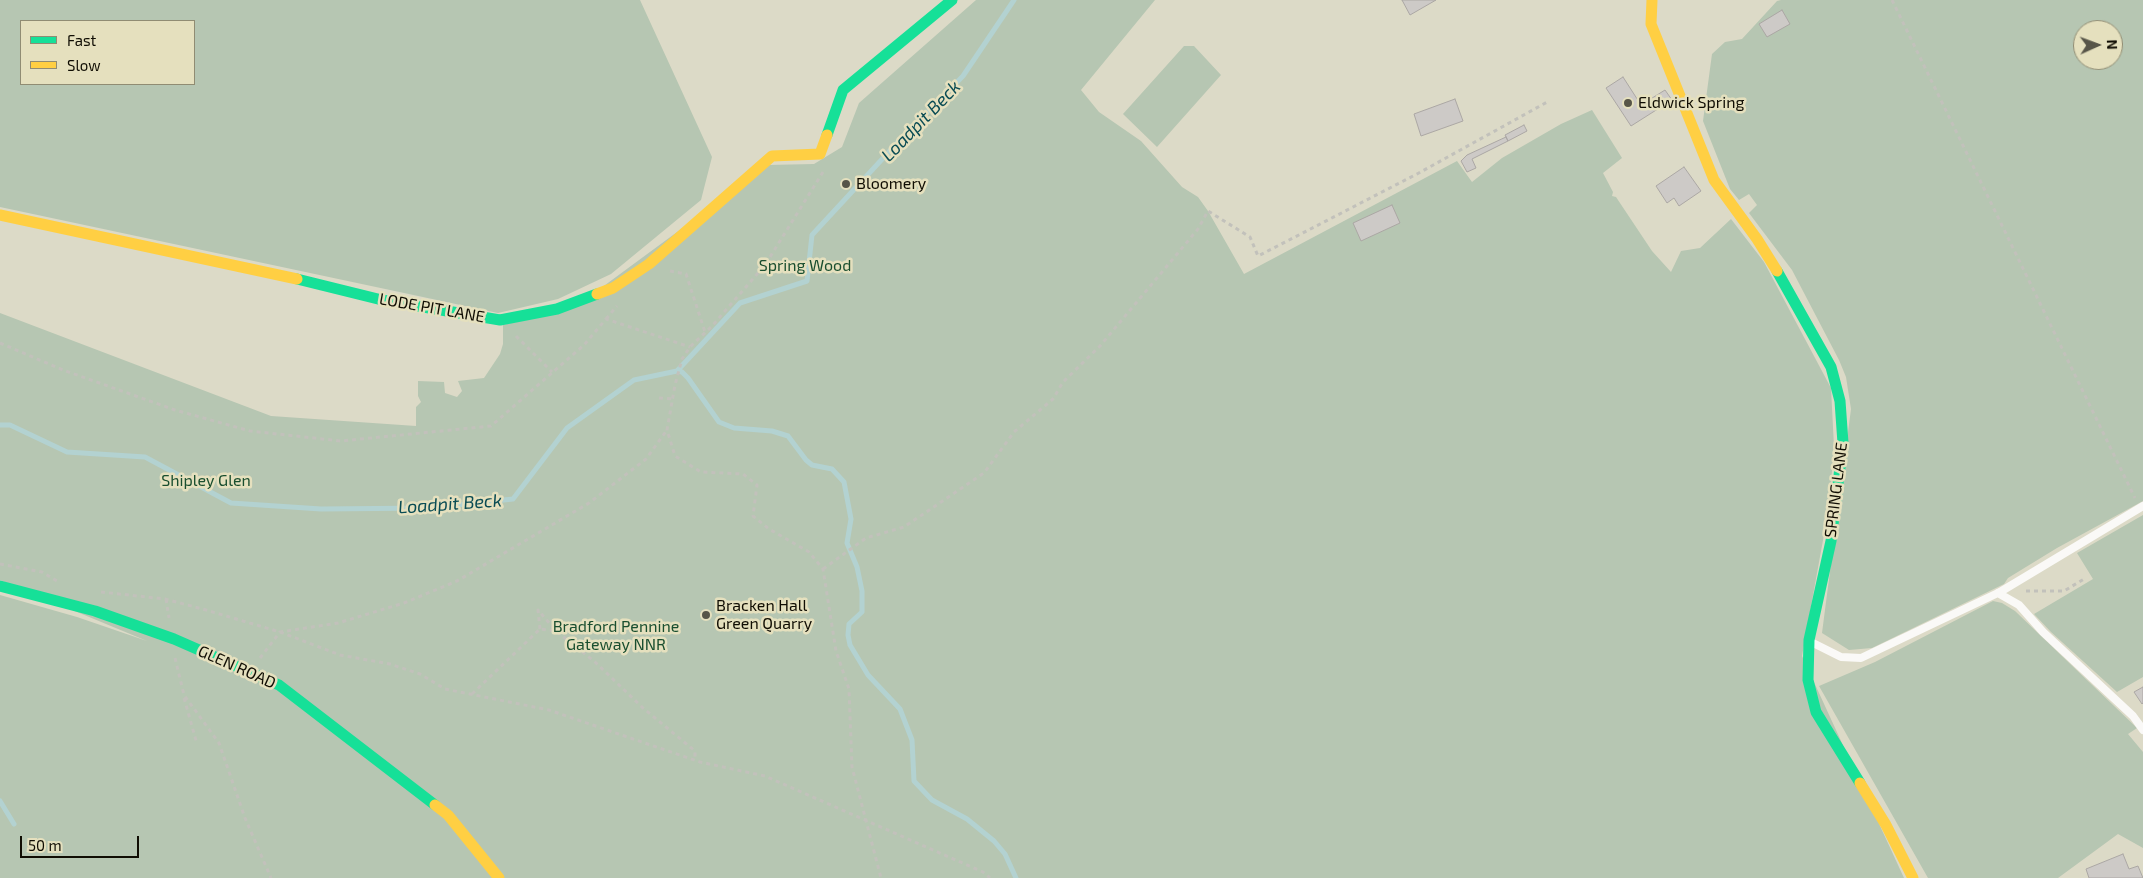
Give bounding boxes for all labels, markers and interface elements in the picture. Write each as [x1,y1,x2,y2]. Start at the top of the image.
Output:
legend [20,20,195,85]
north arrow [2073,20,2123,70]
text: Fast [67,31,96,49]
text: N [2104,39,2121,50]
text: Slow [67,56,101,74]
water label: Loadpit Beck [877,76,965,166]
place label: Eldwick Spring [1638,93,1744,113]
marker: Eldwick Spring [1622,97,1634,109]
place label: Bloomery [856,174,926,194]
marker: Bloomery [840,178,852,190]
park label: Spring Wood [759,256,851,276]
street label: LODE PIT LANE [378,289,486,327]
street label: SPRING LANE [1821,441,1851,539]
park label: Shipley Glen [161,471,251,491]
water label: Loadpit Beck [397,490,503,518]
place label: Bracken Hall Green Quarry [716,596,812,634]
marker: Bracken Hall Green Quarry [700,609,712,621]
park label: Bradford Pennine Gateway NNR [553,617,679,655]
street label: GLEN ROAD [195,641,279,693]
scale bar [22,826,141,858]
text: 50 m [28,836,62,854]

